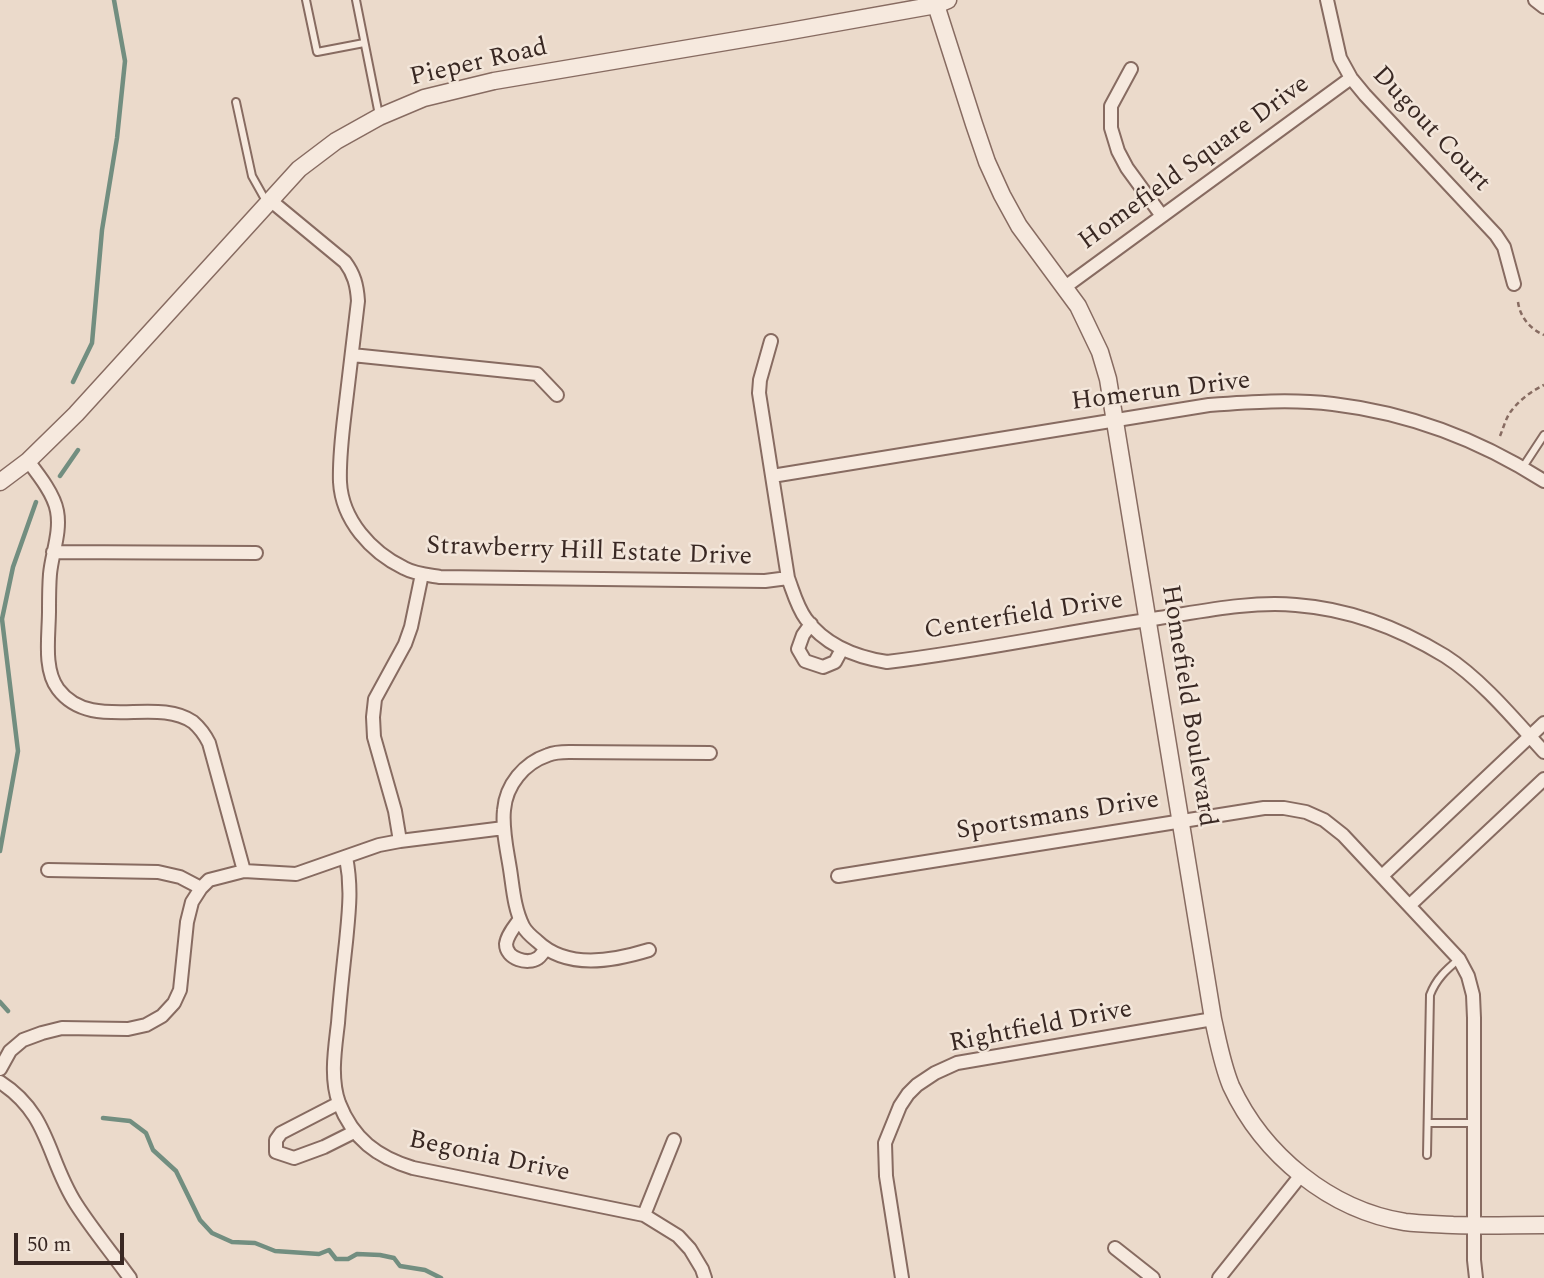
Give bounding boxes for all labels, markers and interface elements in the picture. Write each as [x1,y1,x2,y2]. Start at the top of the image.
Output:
street label: Pieper Road [407,33,551,95]
street label: Dugout Court [1364,61,1496,199]
street label: Homefield Square Drive [1074,70,1316,258]
street label: Homerun Drive [1070,367,1252,419]
street label: Strawberry Hill Estate Drive [426,532,752,574]
street label: Homefield Boulevard [1152,583,1222,829]
street label: Centerfield Drive [922,586,1126,648]
street label: Sportsmans Drive [954,786,1162,848]
street label: Rightfield Drive [947,995,1135,1061]
street label: Begonia Drive [406,1126,572,1190]
scale bar [18,1218,128,1262]
text: 50 m [27,1229,71,1261]

